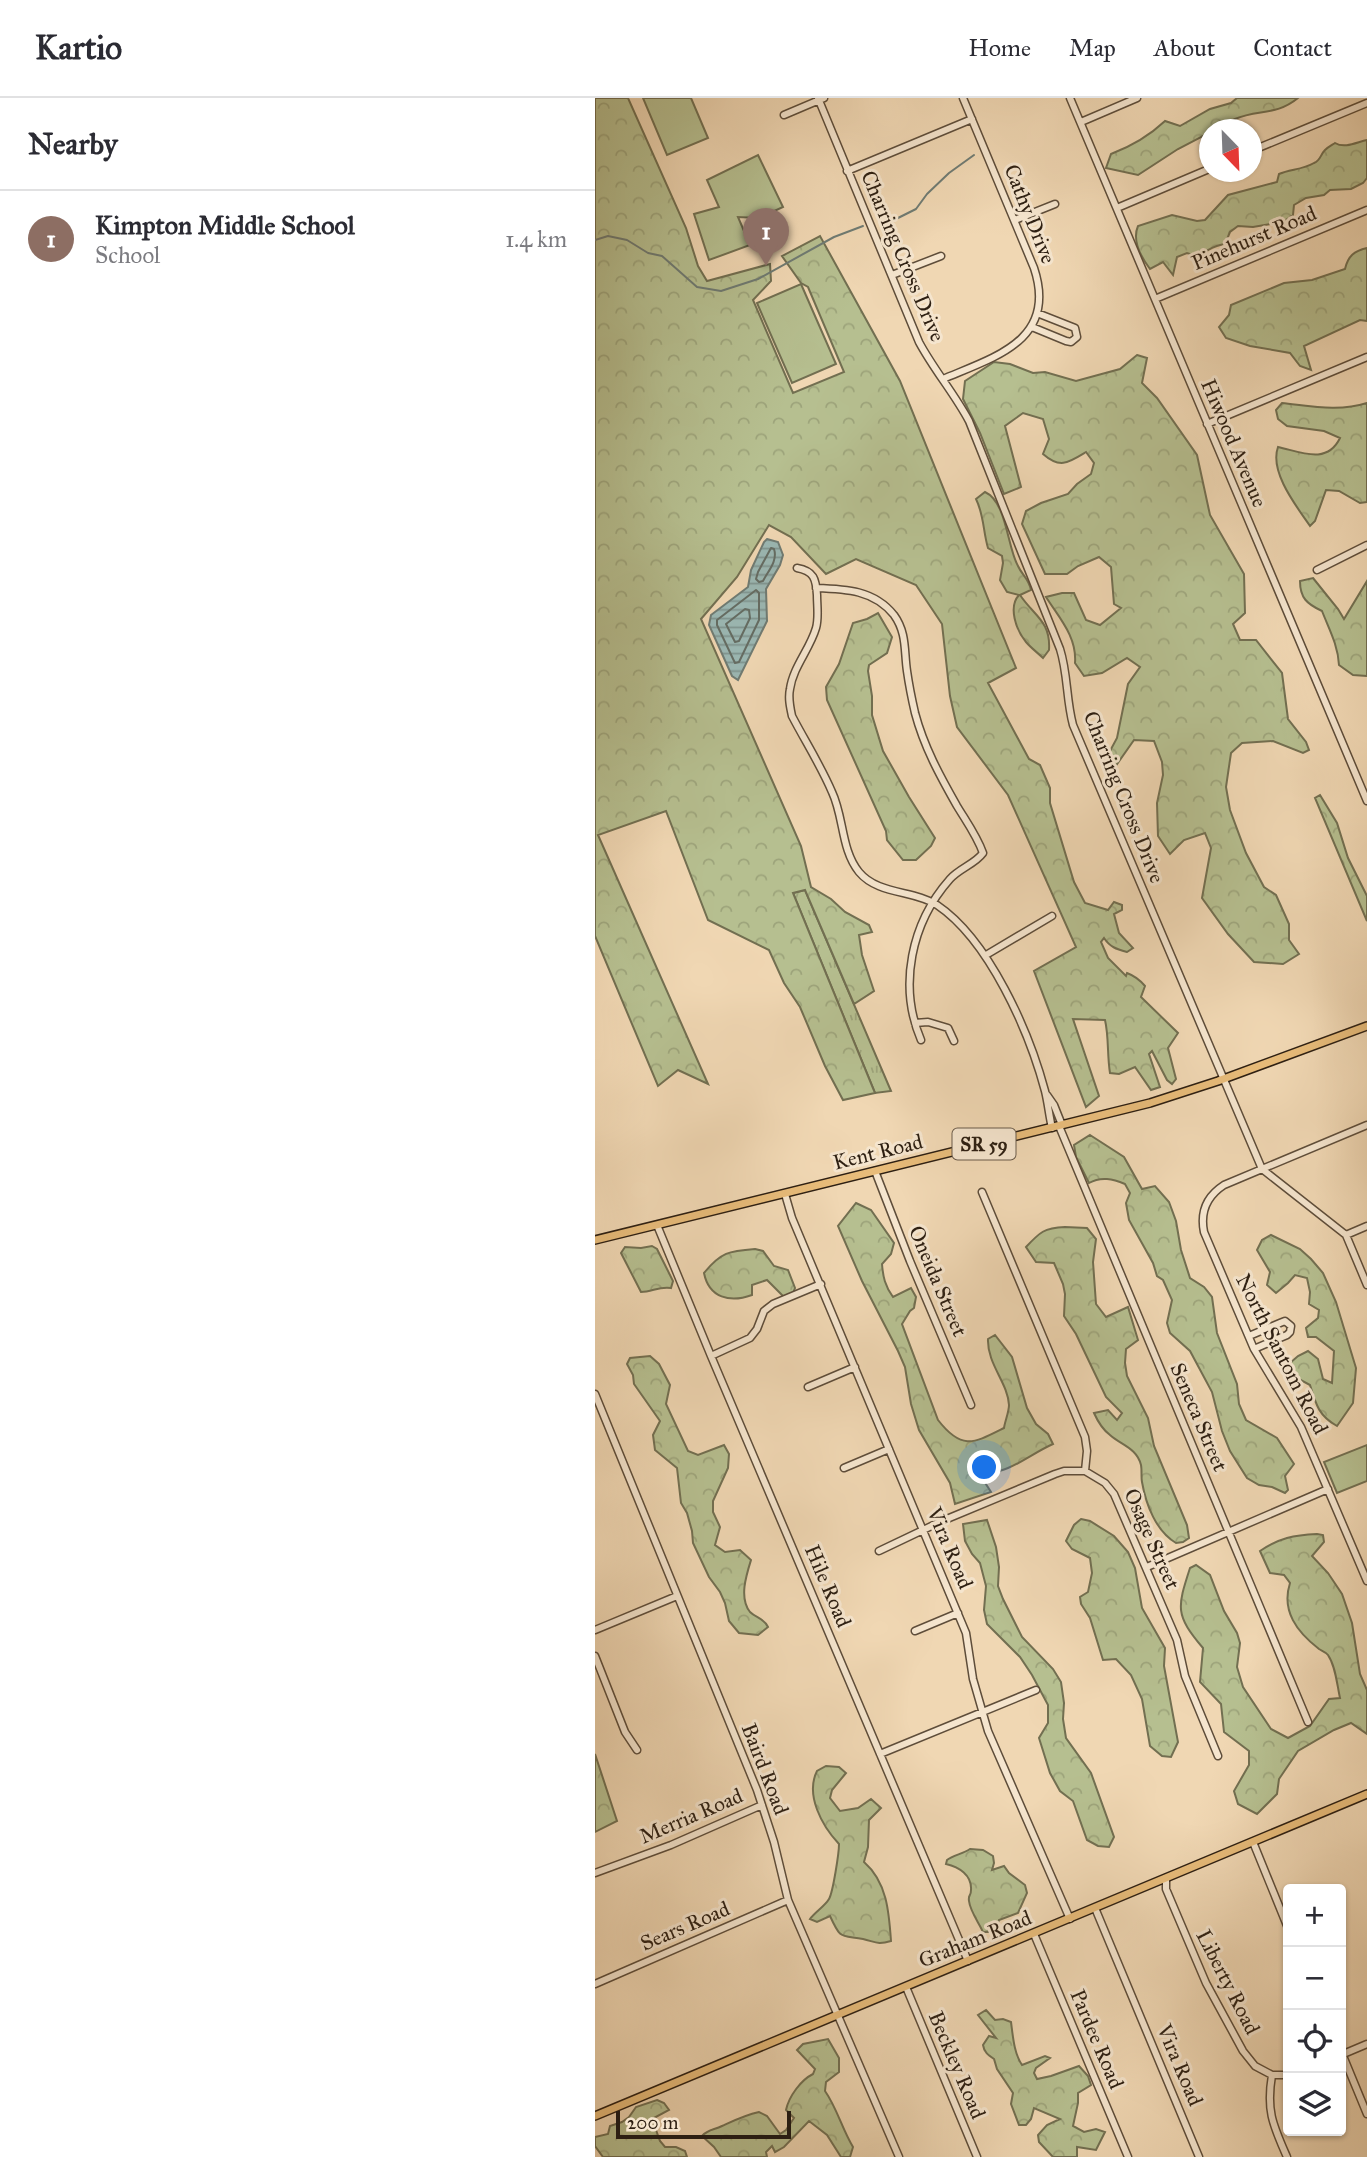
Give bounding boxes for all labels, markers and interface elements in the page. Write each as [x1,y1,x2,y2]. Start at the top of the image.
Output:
text: Kartio [35,28,122,68]
text: Home [968,33,1031,63]
text: Map [1069,33,1116,63]
text: About [1154,33,1215,63]
text: Contact [1253,33,1332,63]
north arrow [1199,119,1262,182]
text: Nearby [28,126,118,162]
street label: Cathy Drive [998,161,1062,268]
street label: Charring Cross Drive [855,167,951,346]
street label: Pinehurst Road [1188,200,1321,276]
pin: 1 [743,208,789,266]
text: Kimpton Middle School [95,209,355,241]
text: 1 [46,225,56,253]
text: 1.4 km [505,225,567,253]
text: School [95,241,160,269]
street label: Hiwood Avenue [1195,375,1273,511]
street label: Charring Cross Drive [1078,707,1170,887]
street label: Kent Road [831,1128,926,1176]
road number: SR 59 [953,1128,1015,1160]
street label: Oneida Street [903,1222,973,1341]
street label: North Santom Road [1230,1269,1334,1439]
street label: Seneca Street [1164,1359,1234,1476]
your location [967,1450,1001,1484]
street label: Osage Street [1118,1484,1186,1594]
street label: Vira Road [921,1502,979,1593]
street label: Hile Road [799,1541,857,1632]
street label: Baird Road [736,1719,795,1819]
street label: Merria Road [635,1782,747,1849]
map controls [1283,1884,1346,2136]
button: + [1283,1884,1346,1947]
street label: Sears Road [636,1895,734,1956]
street label: Graham Road [915,1904,1036,1973]
street label: Liberty Road [1190,1925,1266,2039]
button: − [1283,1947,1346,2010]
street label: Pardee Road [1064,1985,1130,2093]
street label: Beckley Road [923,2007,992,2123]
button: locate [1283,2010,1346,2073]
street label: Vira Road [1151,2019,1209,2110]
button: layers [1283,2073,1346,2136]
scale bar [616,2108,791,2140]
text: 200 m [627,2111,679,2134]

